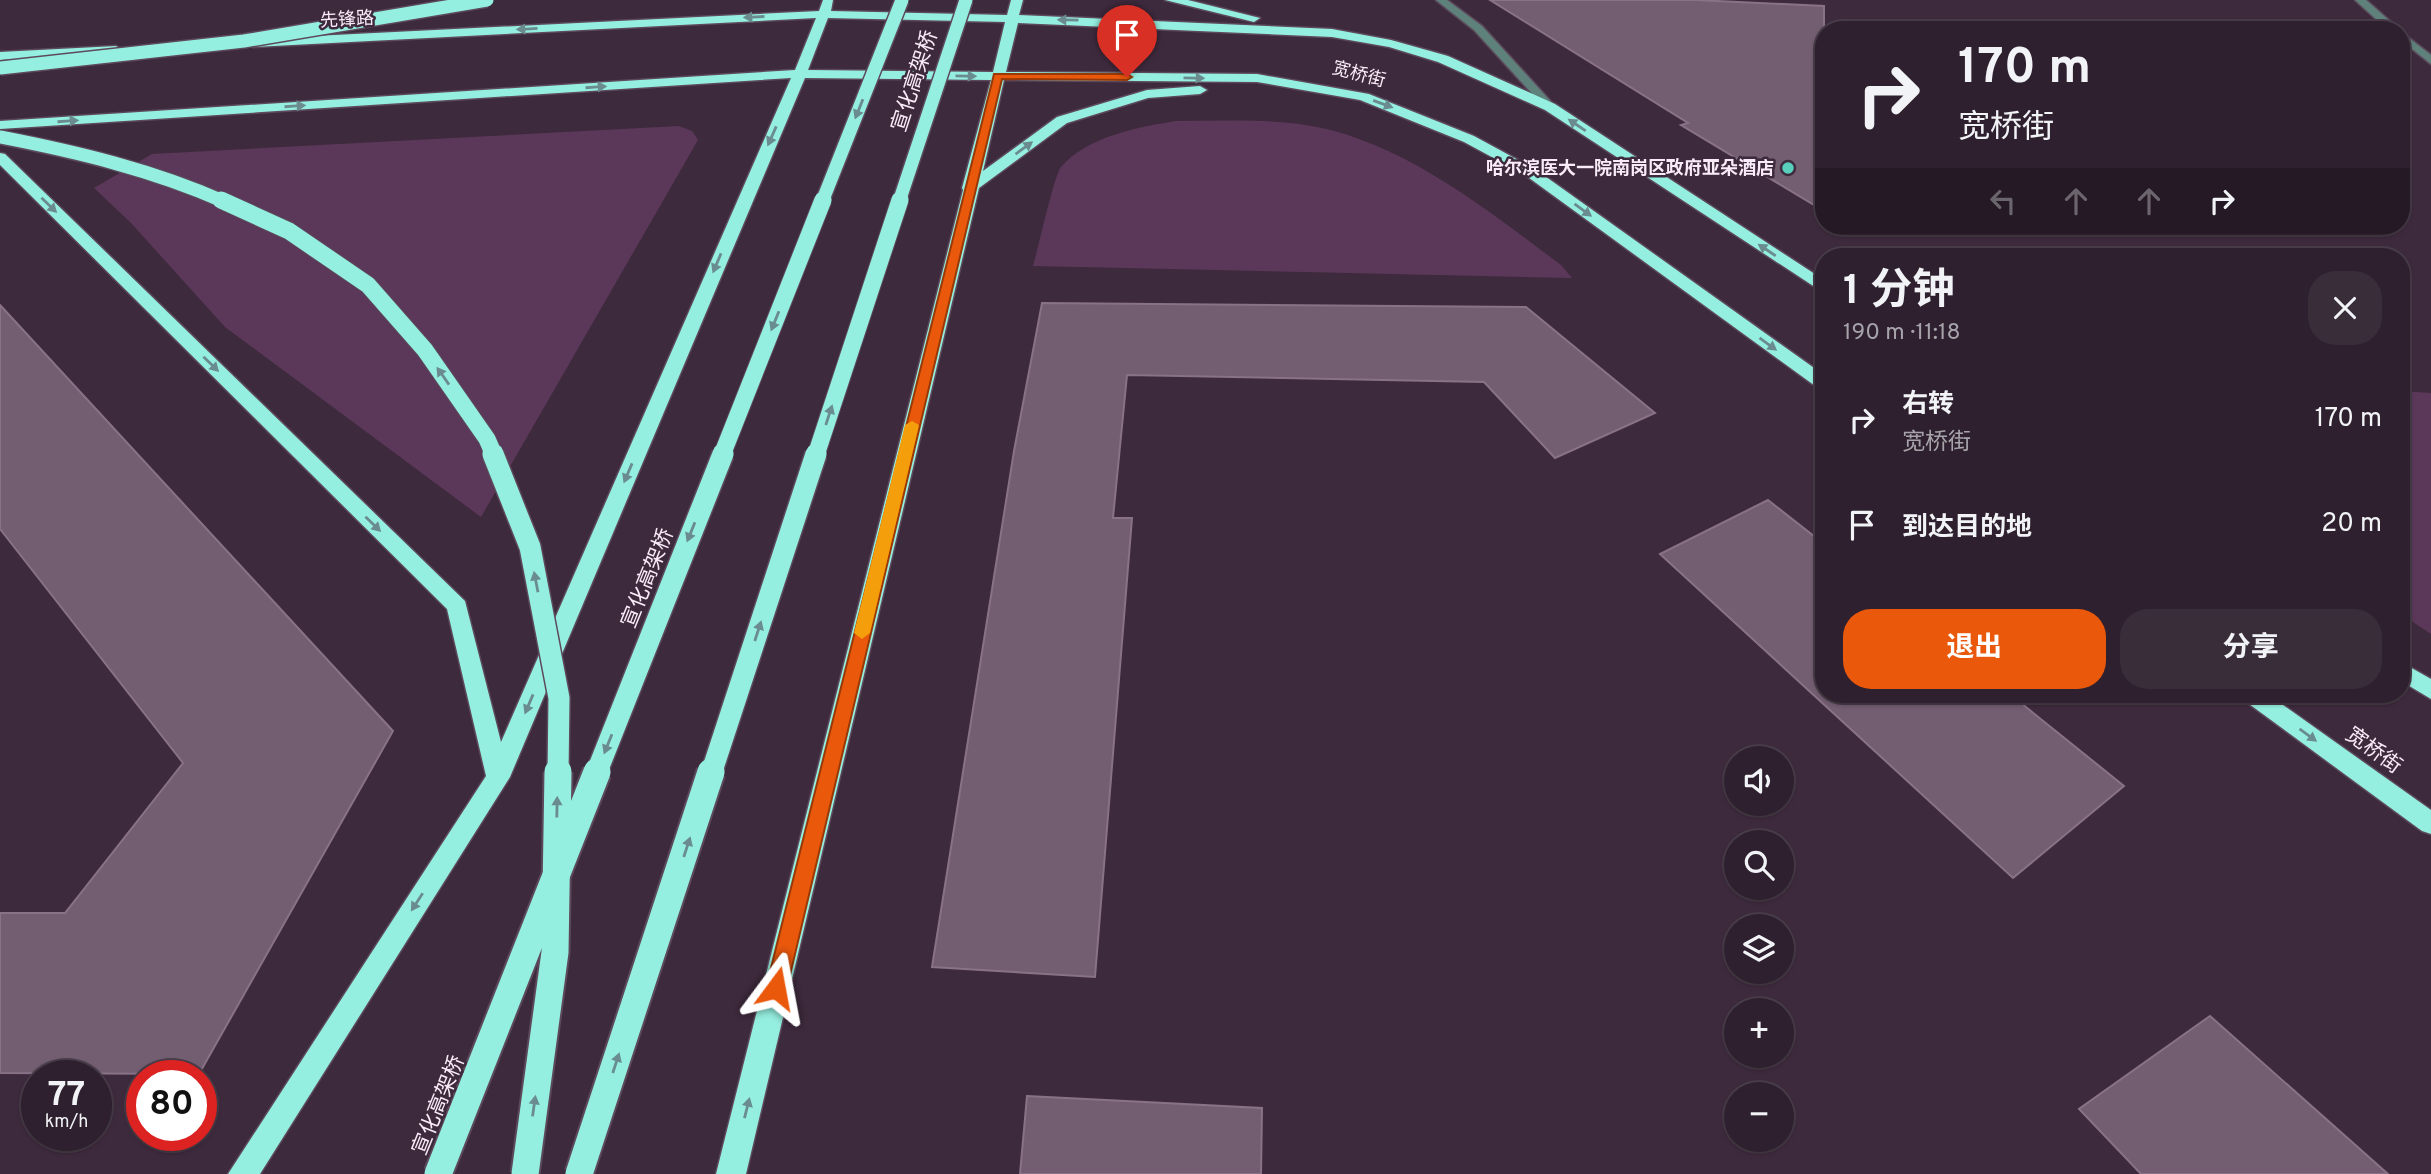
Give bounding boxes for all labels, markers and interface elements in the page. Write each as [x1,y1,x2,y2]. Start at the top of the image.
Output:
pin [1097,5,1157,77]
street label: 先锋路 [320,8,375,33]
one-way arrow [743,12,765,23]
one-way arrow [1056,14,1078,26]
icon: arrive [1108,16,1146,54]
one-way arrow [516,24,538,35]
street label: 宣化高架桥 [886,27,944,136]
text: 170 m [1958,39,2091,101]
icon: right [1843,49,1934,140]
street label: 宽桥街 [1330,57,1388,94]
one-way arrow [955,70,977,81]
one-way arrow [1183,72,1205,84]
one-way arrow [585,81,607,92]
one-way arrow [853,99,864,120]
one-way arrow [1373,99,1394,110]
one-way arrow [284,100,306,111]
text: 宽桥街 [1958,109,2054,149]
one-way arrow [57,115,79,126]
one-way arrow [1567,118,1587,131]
one-way arrow [766,126,777,147]
one-way arrow [1015,140,1033,155]
place label: 哈尔滨医大一院南岗区政府亚朵酒店 [1486,157,1774,181]
marker: 哈尔滨医大一院南岗区政府亚朵酒店 [1780,160,1796,176]
icon: left [1984,182,2022,220]
icon: ahead [2057,182,2095,220]
icon: ahead [2130,182,2168,220]
icon: right [2203,182,2241,220]
one-way arrow [40,196,56,213]
one-way arrow [1574,203,1592,217]
one-way arrow [1757,244,1776,257]
one-way arrow [711,253,722,274]
text: 1 分钟 [1843,266,1954,319]
button: close [2308,271,2382,345]
one-way arrow [769,310,780,331]
text: 190 m · 11:18 [1843,319,1961,348]
one-way arrow [1758,336,1776,351]
one-way arrow [202,356,219,372]
one-way arrow [437,367,450,386]
text: 右转 [1902,389,1954,422]
icon: right [1843,401,1881,439]
text: 170 m [2315,403,2382,436]
one-way arrow [825,404,835,425]
text: 宽桥街 [1902,429,1971,458]
one-way arrow [622,462,633,483]
icon: arrive [1843,506,1881,544]
text: 20 m [2321,508,2382,541]
text: 到达目的地 [1902,512,2032,545]
one-way arrow [365,515,382,532]
one-way arrow [686,522,697,543]
street label: 宣化高架桥 [616,525,681,632]
one-way arrow [531,571,542,593]
button: 退出 [1843,609,2106,689]
button: 分享 [2120,609,2382,689]
one-way arrow [753,620,764,641]
one-way arrow [523,694,534,715]
street label: 宽桥街 [2340,722,2407,781]
one-way arrow [2299,728,2317,742]
one-way arrow [602,733,613,754]
map controls [1724,746,1794,1152]
button: sound [1724,746,1794,816]
one-way arrow [552,796,563,818]
button: search [1724,830,1794,900]
one-way arrow [682,836,693,857]
one-way arrow [411,892,424,912]
button: layers [1724,914,1794,984]
position arrow [739,951,813,1025]
button: + [1724,998,1794,1068]
street label: 宣化高架桥 [407,1052,472,1159]
one-way arrow [611,1052,621,1073]
speed limit sign: 80 [126,1060,217,1151]
text: 77 [48,1074,85,1118]
button: − [1724,1082,1794,1152]
one-way arrow [529,1095,540,1117]
one-way arrow [742,1097,753,1119]
text: km/h [45,1111,88,1134]

